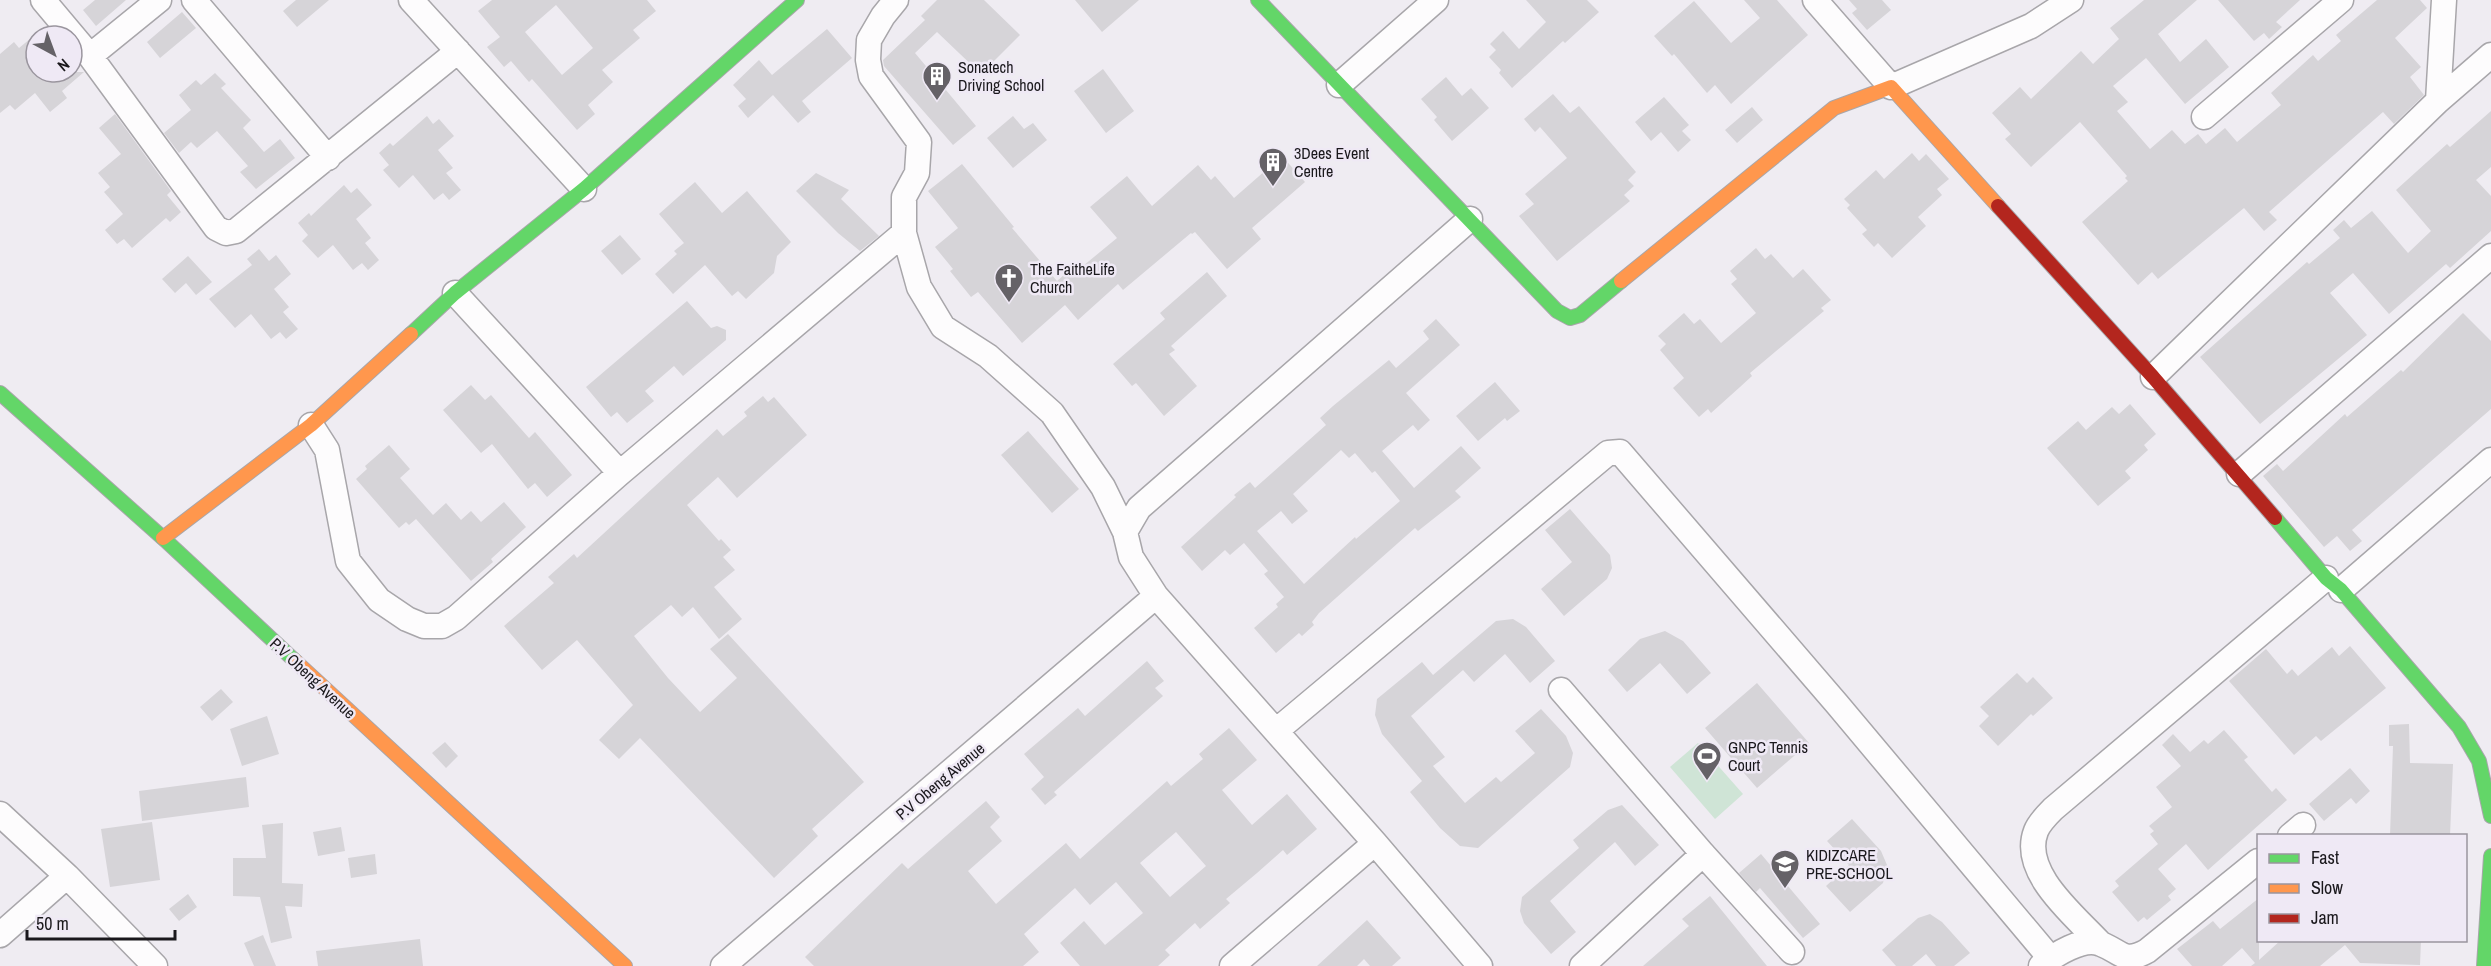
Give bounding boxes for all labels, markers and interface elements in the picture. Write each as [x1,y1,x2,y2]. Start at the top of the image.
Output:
north arrow [24,24,84,84]
text: N [53,54,75,77]
place label: Sonatech Driving School [958,56,1044,96]
building icon: Sonatech Driving School [921,60,953,102]
place label: 3Dees Event Centre [1294,142,1369,182]
building icon: 3Dees Event Centre [1257,146,1289,188]
place label: The FaitheLife Church [1030,258,1115,298]
church icon: The FaitheLife Church [993,262,1025,304]
street label: P.V Obeng Avenue [265,633,361,723]
place label: GNPC Tennis Court [1728,736,1808,776]
street label: P.V Obeng Avenue [891,737,989,825]
sports icon: GNPC Tennis Court [1691,740,1723,782]
legend [2257,834,2467,942]
place label: KIDIZCARE PRE-SCHOOL [1806,844,1893,884]
text: Fast [2311,845,2339,870]
school or university icon: KIDIZCARE PRE-SCHOOL [1769,848,1801,890]
text: Slow [2311,875,2343,900]
scale bar [27,903,176,941]
text: Jam [2311,905,2339,930]
text: 50 m [36,911,69,936]

